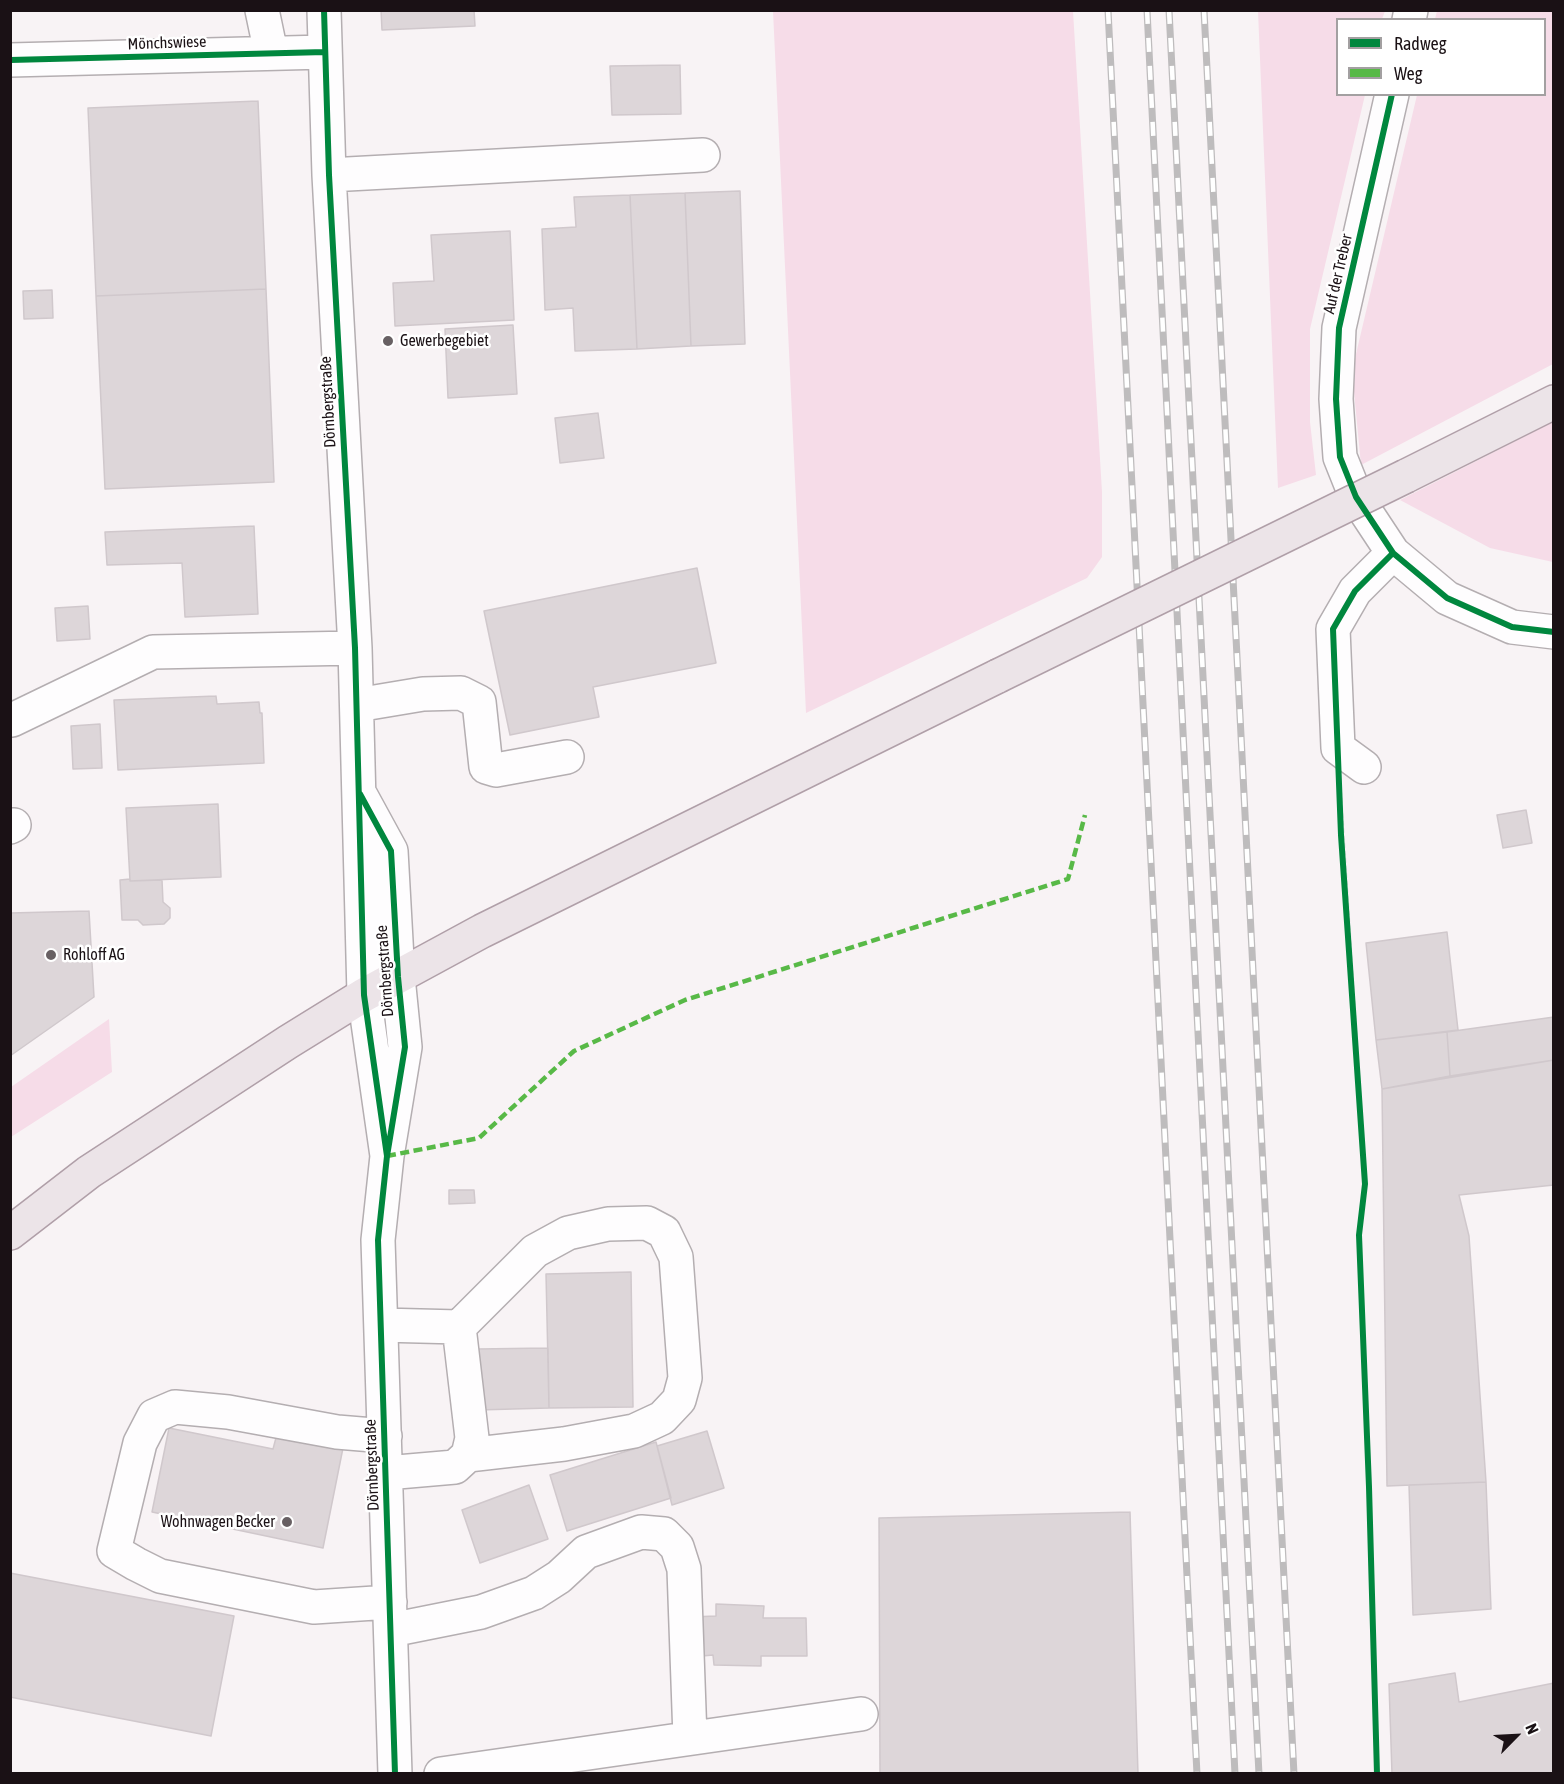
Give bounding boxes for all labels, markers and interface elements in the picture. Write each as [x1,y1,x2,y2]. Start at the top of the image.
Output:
legend [1336,18,1546,96]
street label: Mönchswiese [127,32,207,54]
text: Radweg [1394,33,1446,54]
text: Weg [1394,63,1422,84]
street label: Auf der Treber [1319,232,1357,316]
place label: Gewerbegebiet [400,331,489,351]
marker: Gewerbegebiet [381,334,395,348]
street label: Dörnbergstraße [316,356,340,448]
street label: Dörnbergstraße [372,925,398,1017]
place label: Rohloff AG [63,945,125,965]
marker: Rohloff AG [44,948,58,962]
street label: Dörnbergstraße [361,1419,383,1511]
place label: Wohnwagen Becker [161,1512,275,1532]
marker: Wohnwagen Becker [280,1515,294,1529]
north arrow [1486,1706,1546,1766]
text: N [1522,1721,1543,1737]

